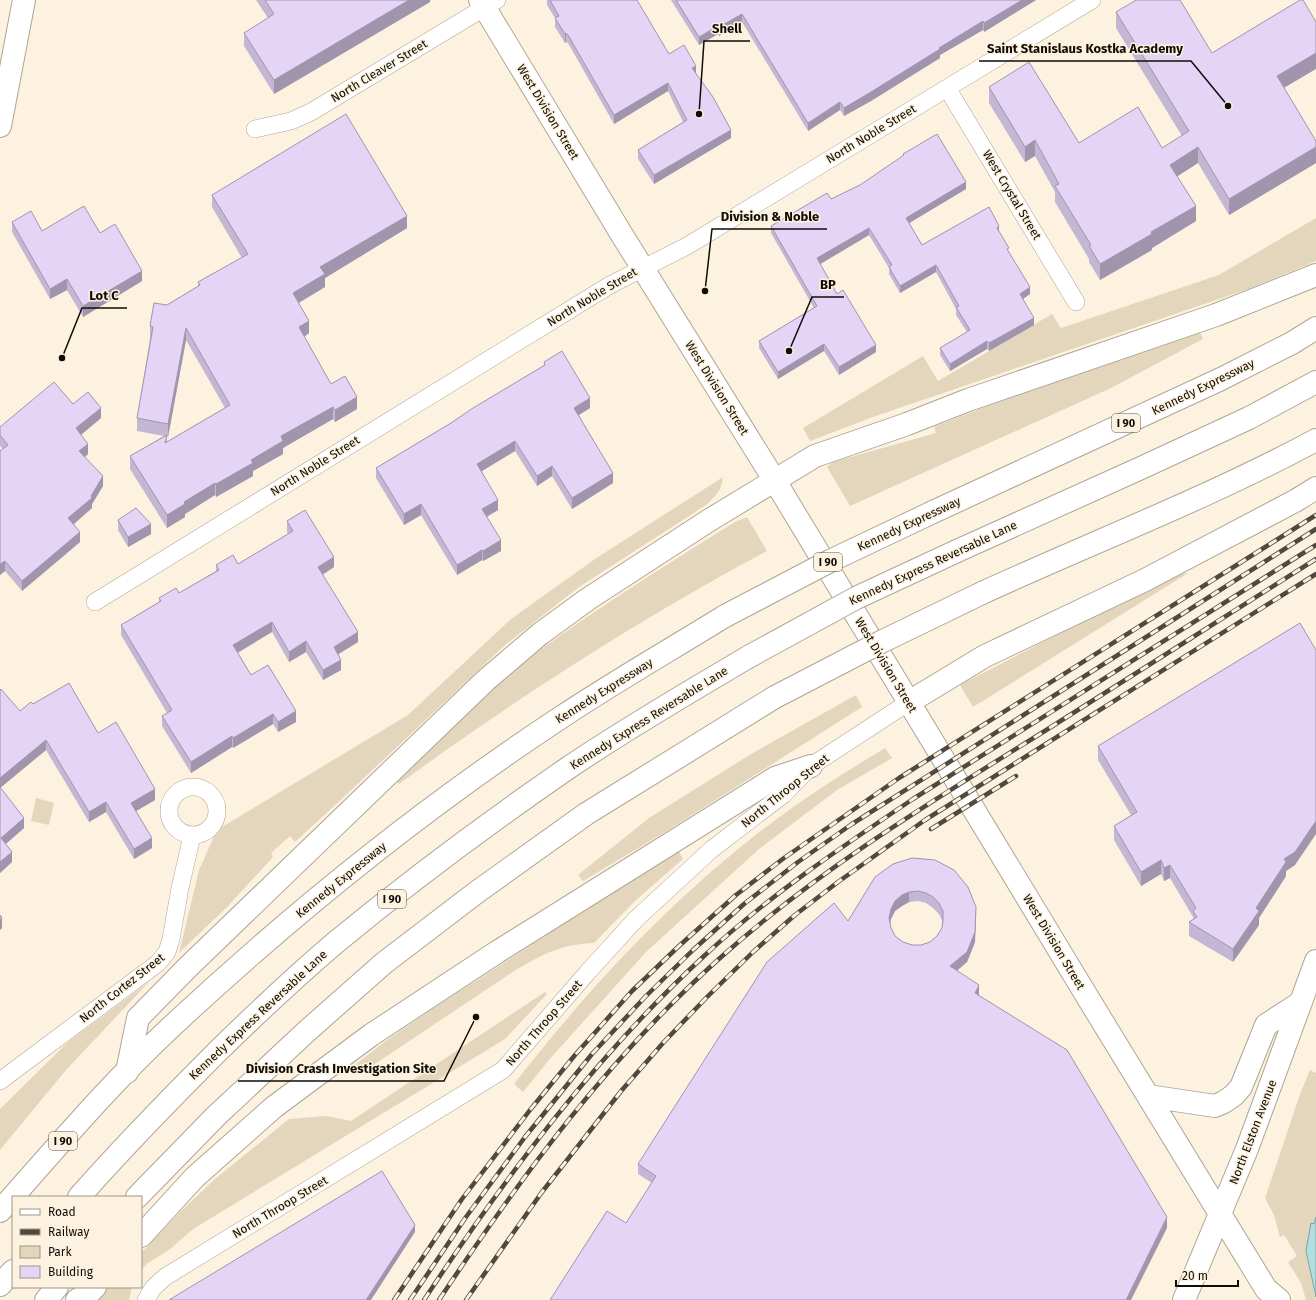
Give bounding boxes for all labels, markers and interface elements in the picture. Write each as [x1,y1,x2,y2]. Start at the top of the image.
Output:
callout: Shell [704,16,750,41]
text: Shell [712,21,742,36]
street label: North Cleaver Street [328,36,430,105]
callout: Saint Stanislaus Kostka Academy [979,36,1191,61]
text: Saint Stanislaus Kostka Academy [987,41,1183,56]
street label: West Division Street [514,62,582,163]
street label: North Noble Street [823,101,919,166]
street label: West Crystal Street [980,148,1045,243]
callout: Division & Noble [712,204,827,229]
text: Division & Noble [721,209,819,224]
street label: North Noble Street [544,264,640,329]
callout: BP [812,272,844,297]
text: BP [820,277,836,292]
callout: Lot C [82,283,127,308]
text: Lot C [89,288,119,303]
street label: West Division Street [682,338,752,438]
street label: Kennedy Expressway [1150,356,1257,418]
road number: I 90 [1112,414,1140,432]
street label: North Noble Street [268,433,363,499]
street label: Kennedy Expressway [855,494,963,554]
street label: Kennedy Express Reversable Lane [847,518,1019,608]
road number: I 90 [814,553,842,571]
street label: West Division Street [852,615,920,716]
street label: Kennedy Expressway [553,655,655,727]
street label: Kennedy Express Reversable Lane [568,663,730,773]
street label: North Throop Street [738,751,832,831]
street label: Kennedy Expressway [293,839,389,921]
road number: I 90 [378,890,406,908]
street label: West Division Street [1020,892,1088,993]
street label: Kennedy Express Reversable Lane [186,947,330,1083]
street label: North Cortez Street [77,950,168,1026]
street label: North Throop Street [503,977,585,1069]
callout: Division Crash Investigation Site [238,1056,444,1081]
text: Division Crash Investigation Site [246,1061,436,1076]
street label: North Elston Avenue [1227,1078,1279,1186]
road number: I 90 [49,1132,77,1150]
street label: North Throop Street [230,1173,331,1241]
legend [12,1196,142,1288]
text: Road [48,1205,76,1219]
text: Railway [48,1225,89,1239]
text: Park [48,1245,72,1259]
scale bar [1176,1262,1238,1288]
text: Building [48,1265,94,1279]
text: 20 m [1182,1269,1208,1283]

